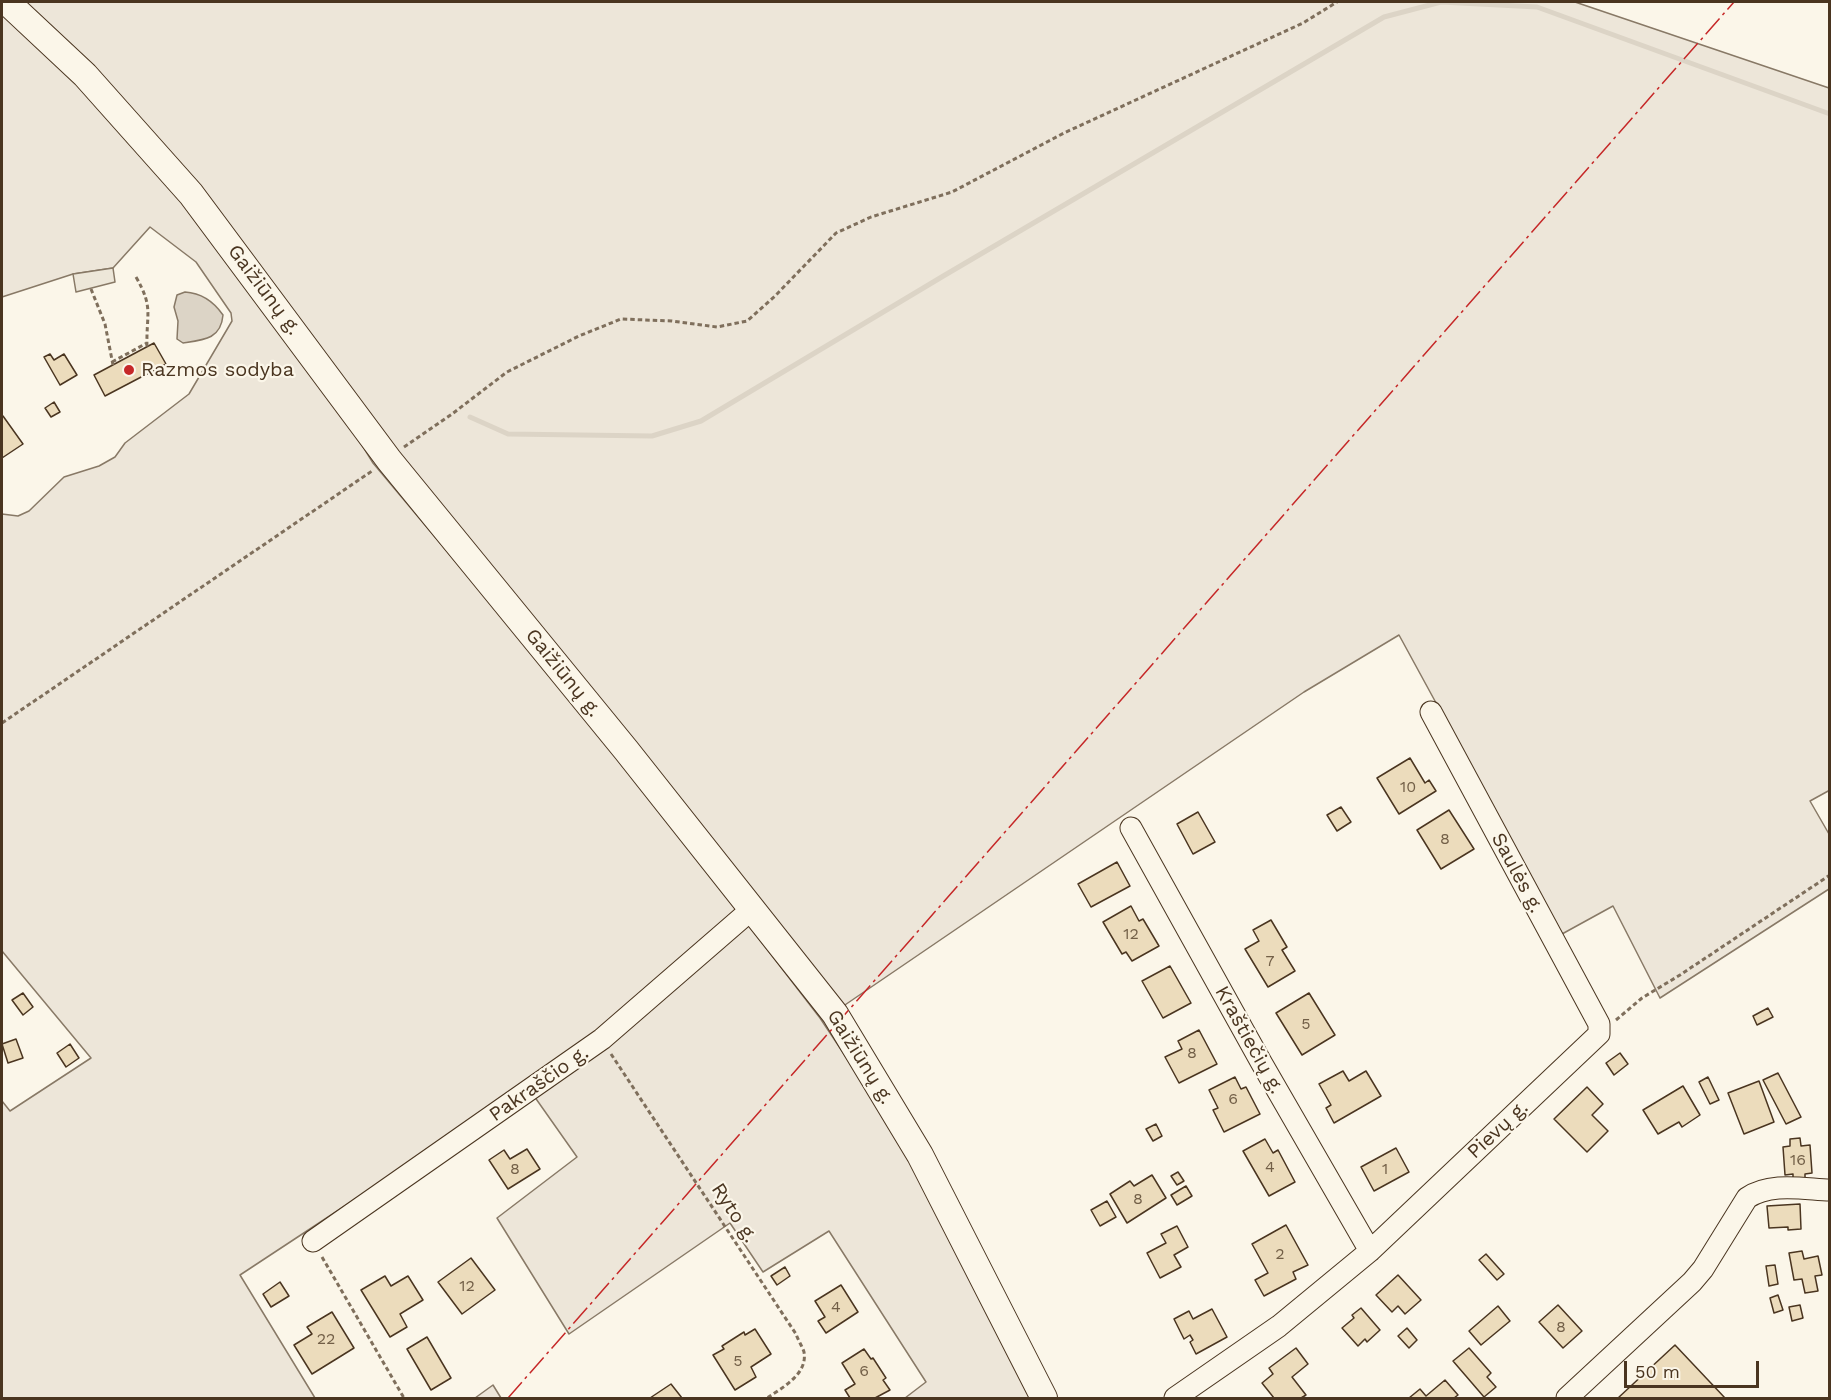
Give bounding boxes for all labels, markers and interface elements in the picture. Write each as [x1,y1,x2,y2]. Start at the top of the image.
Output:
street label: Gaižiūnų g. [222,240,306,340]
place label: Razmos sodyba [141,358,294,382]
marker: Razmos sodyba [122,363,136,377]
street label: Gaižiūnų g. [520,624,606,722]
house number: 10 [1400,777,1416,797]
house number: 8 [1440,829,1450,849]
street label: Saulės g. [1486,829,1548,917]
house number: 12 [1123,924,1139,944]
house number: 7 [1266,951,1274,971]
street label: Kraštiečių g. [1209,982,1289,1098]
street label: Gaižiūnų g. [821,1005,899,1109]
house number: 5 [1301,1014,1311,1034]
street label: Pakraščio g. [485,1041,593,1127]
house number: 8 [1187,1043,1197,1063]
house number: 6 [1228,1089,1238,1109]
street label: Pievų g. [1463,1096,1533,1164]
house number: 16 [1790,1150,1806,1170]
house number: 4 [1265,1157,1275,1177]
house number: 8 [510,1159,520,1179]
house number: 1 [1382,1159,1388,1179]
street label: Ryto g. [706,1179,762,1247]
house number: 8 [1133,1189,1143,1209]
house number: 2 [1275,1244,1285,1264]
house number: 12 [459,1276,475,1296]
house number: 4 [831,1297,841,1317]
house number: 8 [1556,1317,1566,1337]
house number: 22 [317,1329,335,1349]
scale bar [1627,1349,1762,1387]
house number: 5 [733,1351,743,1371]
house number: 6 [859,1361,869,1381]
text: 50 m [1635,1361,1680,1382]

